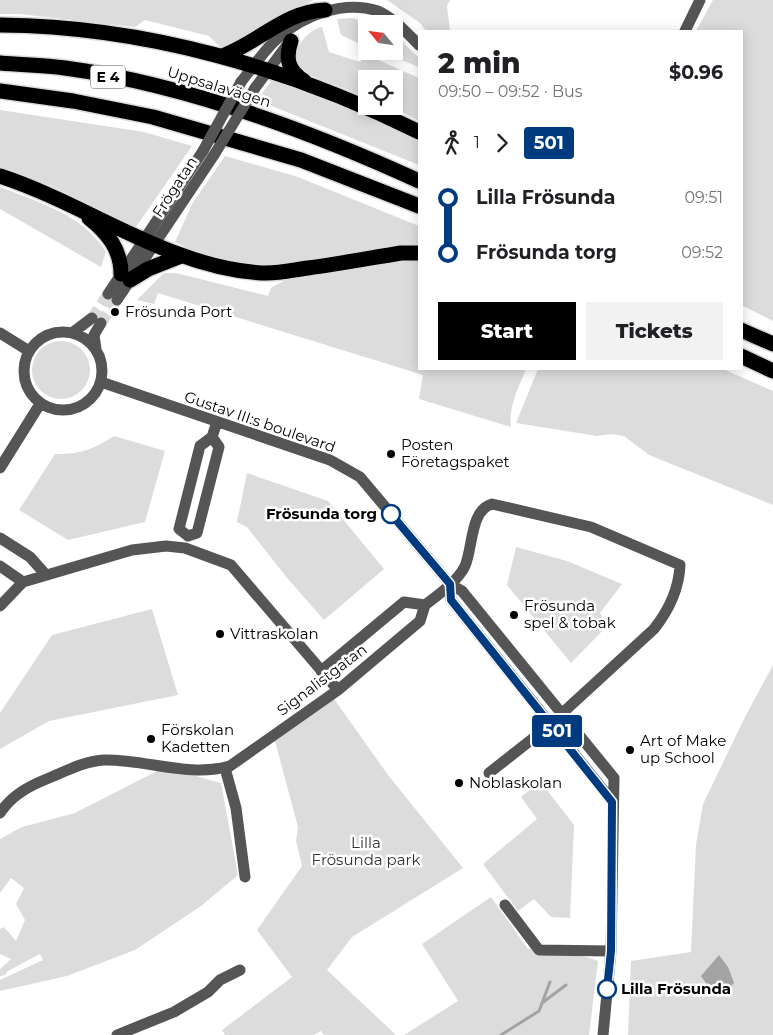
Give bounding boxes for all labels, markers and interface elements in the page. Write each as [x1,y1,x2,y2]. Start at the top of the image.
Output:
north arrow [358,15,402,60]
map controls [358,15,403,115]
text: 2 min [438,46,520,80]
text: $0.96 [669,61,723,84]
street label: Uppsalavägen [165,62,273,111]
road number: E 4 [90,66,126,88]
button: locate [358,70,403,115]
text: 09:50 – 09:52 · Bus [438,82,583,101]
icon: walk [438,129,466,157]
icon: forward [488,129,516,157]
text: 501 [534,132,564,154]
text: 1 [474,133,480,152]
street label: Frögatan [148,153,201,221]
text: Lilla Frösunda [476,186,615,209]
text: 09:51 [684,188,723,207]
text: Frösunda torg [476,241,617,264]
text: 09:52 [681,243,723,262]
place label: Frösunda Port [125,302,232,321]
button: Start [438,302,576,360]
button: Tickets [586,302,723,360]
marker: Frösunda Port [109,306,121,318]
street label: Gustav III:s boulevard [182,387,338,456]
place label: Posten Företagspaket [401,435,510,471]
marker: Posten Företagspaket [385,448,397,460]
place label: Frösunda torg [266,504,377,523]
marker: Frösunda torg [381,504,401,524]
place label: Frösunda spel & tobak [524,596,616,632]
marker: Frösunda spel & tobak [508,609,520,621]
place label: Vittraskolan [230,624,319,643]
marker: Vittraskolan [214,628,226,640]
street label: Signalistgatan [273,640,370,720]
line badge: 501 [528,715,586,747]
place label: Förskolan Kadetten [161,720,234,756]
text: 501 [542,720,572,742]
place label: Art of Make up School [640,731,726,767]
marker: Förskolan Kadetten [145,733,157,745]
marker: Art of Make up School [624,744,636,756]
place label: Noblaskolan [469,773,562,792]
marker: Noblaskolan [453,777,465,789]
park label: Lilla Frösunda park [312,833,420,869]
marker: Lilla Frösunda [597,979,617,999]
place label: Lilla Frösunda [621,979,731,998]

